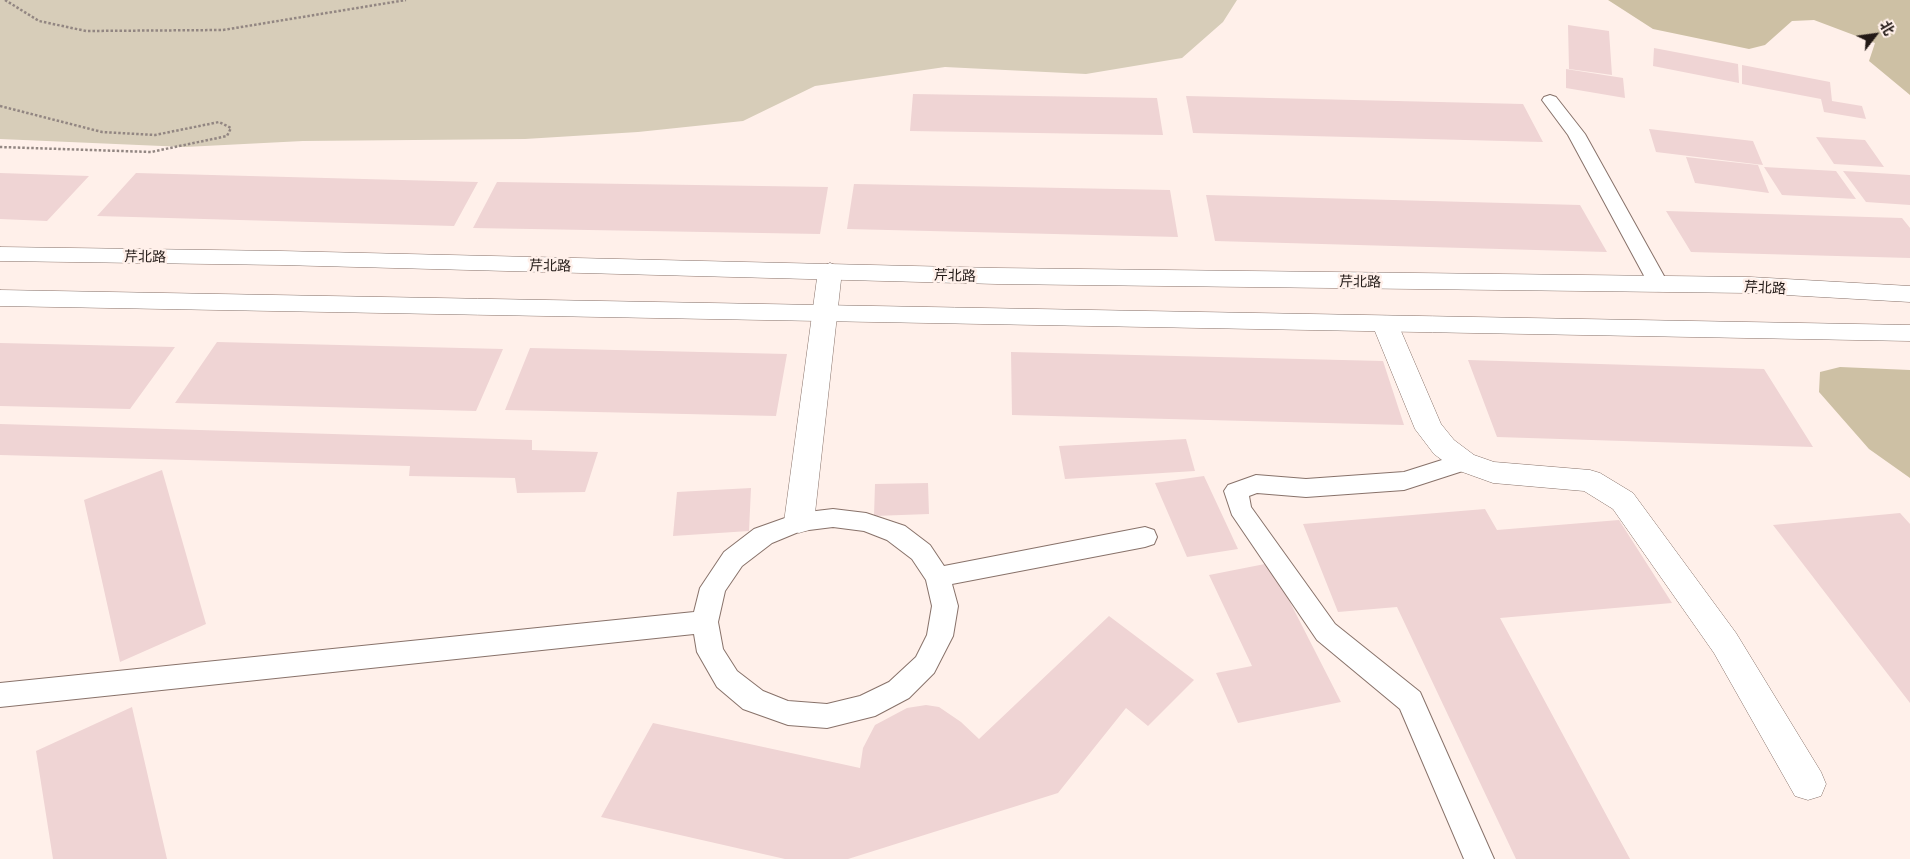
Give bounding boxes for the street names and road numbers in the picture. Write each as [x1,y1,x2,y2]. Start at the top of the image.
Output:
street label: 芹北路 [124,247,166,265]
street label: 芹北路 [529,256,571,274]
street label: 芹北路 [934,266,976,284]
street label: 芹北路 [1339,272,1381,290]
street label: 芹北路 [1744,278,1786,296]

